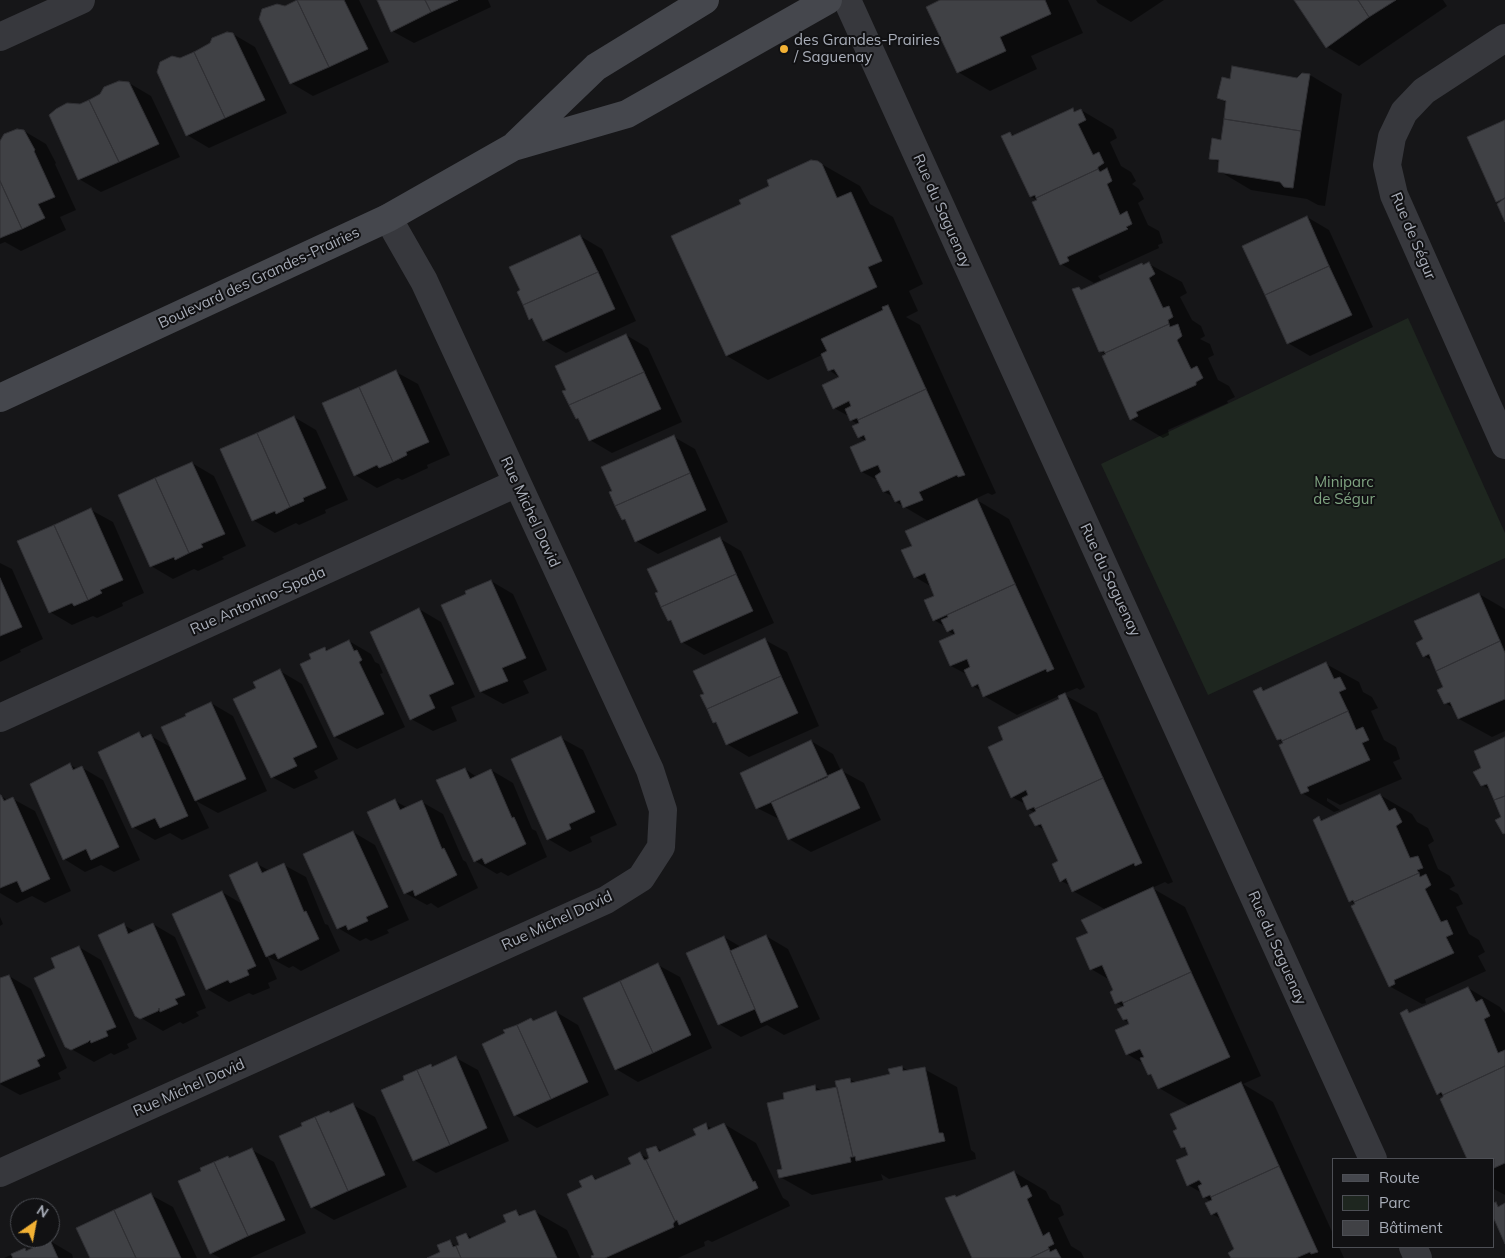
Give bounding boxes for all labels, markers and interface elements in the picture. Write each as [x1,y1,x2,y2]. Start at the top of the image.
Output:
place label: des Grandes-Prairies / Saguenay [794,31,940,66]
marker: des Grandes-Prairies / Saguenay [778,43,790,55]
street label: Rue du Saguenay [909,151,975,271]
street label: Rue de Ségur [1387,190,1439,282]
street label: Boulevard des Grandes-Prairies [156,223,362,333]
street label: Rue Michel David [496,454,564,570]
park label: Miniparc de Ségur [1313,473,1375,508]
street label: Rue du Saguenay [1076,521,1144,639]
street label: Rue Antonino-Spada [188,563,328,639]
street label: Rue Michel David [499,887,615,955]
street label: Rue du Saguenay [1244,888,1310,1008]
street label: Rue Michel David [130,1055,248,1121]
legend [1332,1158,1495,1248]
text: Route [1379,1168,1420,1187]
text: Parc [1379,1193,1410,1212]
north arrow [10,1198,60,1248]
text: N [33,1201,52,1222]
text: Bâtiment [1379,1218,1442,1237]

